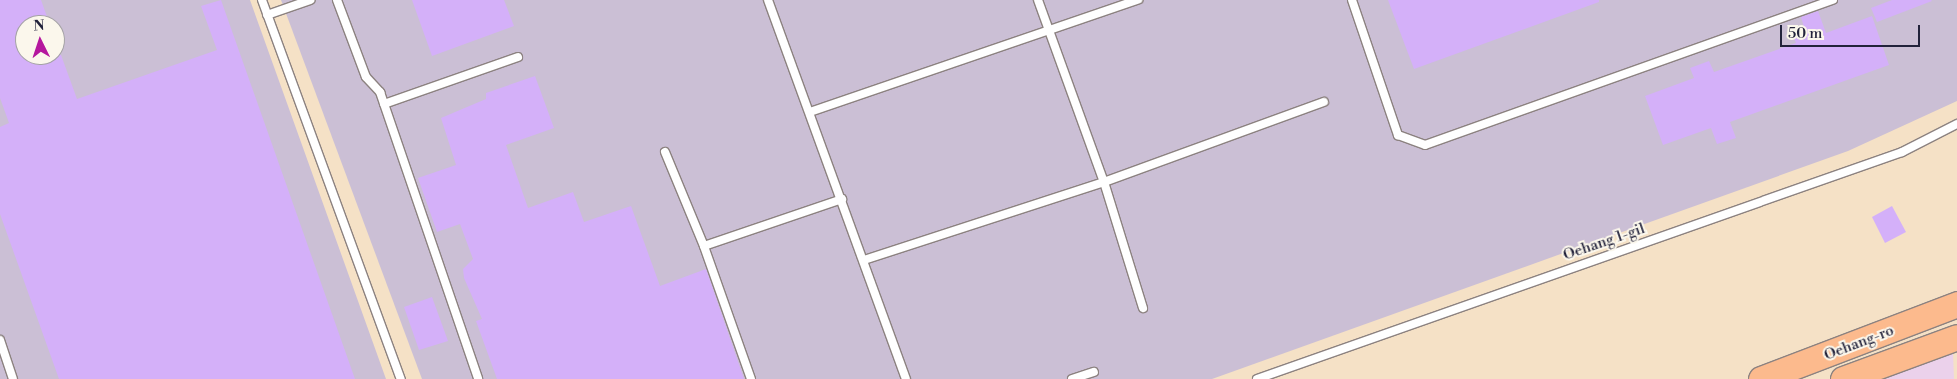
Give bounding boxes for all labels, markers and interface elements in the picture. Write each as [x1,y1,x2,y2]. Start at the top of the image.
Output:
north arrow [15,15,65,65]
scale bar [1782,15,1922,47]
text: N [33,17,45,35]
text: 50 m [1788,24,1822,43]
street label: Oehang 1-gil [1561,220,1647,264]
street label: Oehang-ro [1822,321,1896,365]

